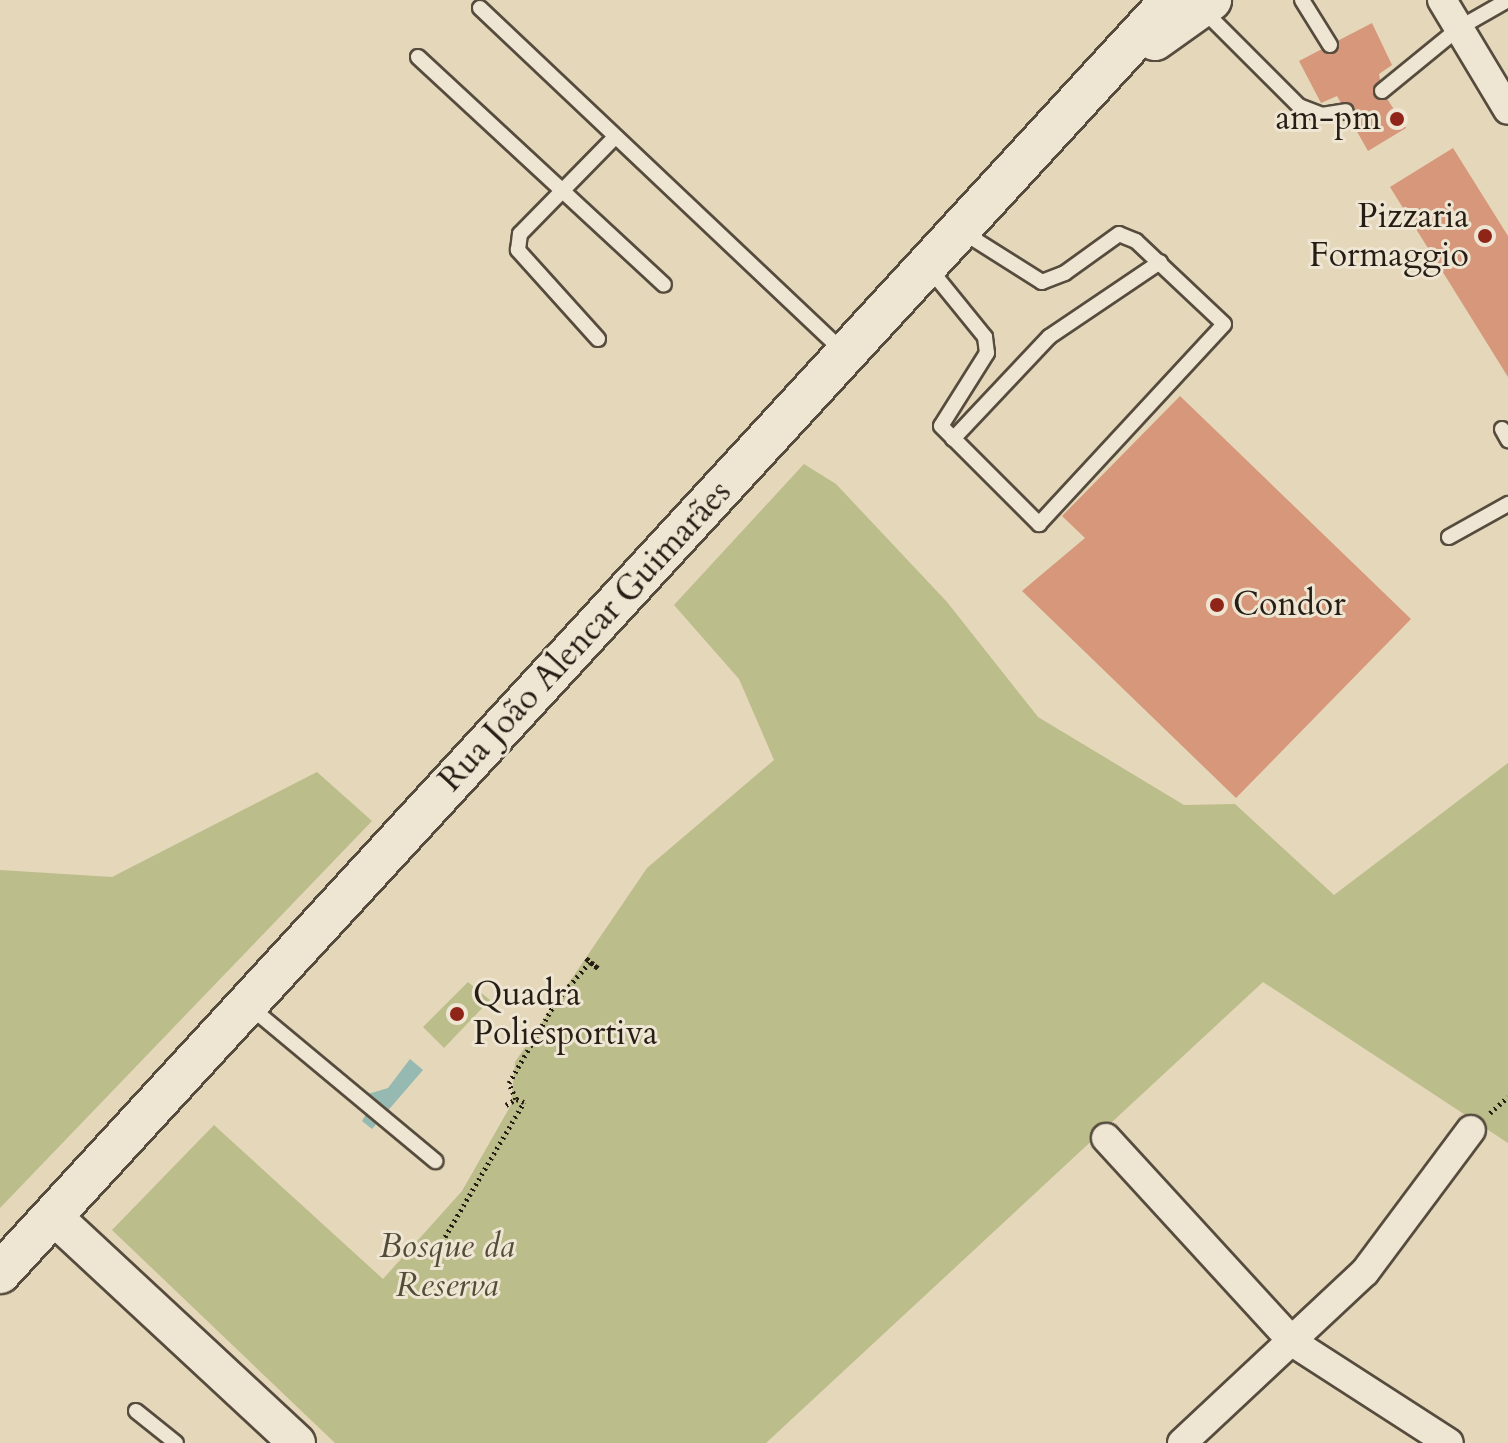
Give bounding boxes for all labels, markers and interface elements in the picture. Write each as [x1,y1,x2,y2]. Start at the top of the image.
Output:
place label: am-pm [1276,99,1381,139]
marker: am-pm [1388,110,1406,128]
place label: Pizzaria Formaggio [1309,196,1469,276]
marker: Pizzaria Formaggio [1476,227,1494,245]
street label: Rua João Alencar Guimarães [430,472,740,800]
place label: Condor [1233,585,1346,625]
marker: Condor [1208,596,1226,614]
place label: Quadra Poliesportiva [473,974,658,1054]
marker: Quadra Poliesportiva [448,1005,466,1023]
park label: Bosque da Reserva [379,1226,515,1306]

